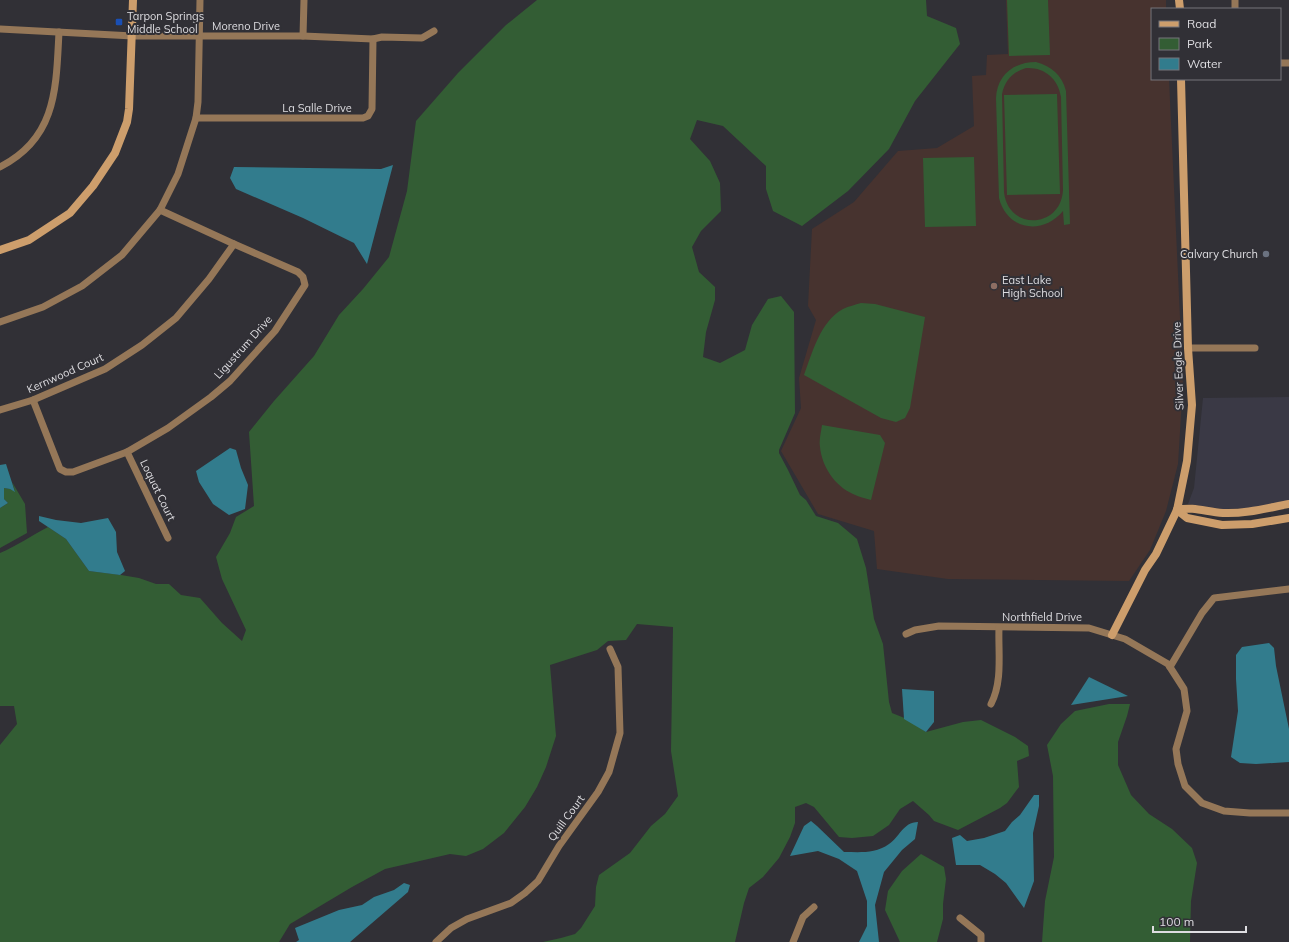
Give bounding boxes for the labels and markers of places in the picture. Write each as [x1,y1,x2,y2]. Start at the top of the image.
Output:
place label: Tarpon Springs Middle School [127,9,204,36]
marker: Tarpon Springs Middle School [114,17,124,27]
place label: Calvary Church [1180,247,1258,261]
marker: Calvary Church [1261,249,1271,259]
place label: East Lake High School [1002,273,1063,300]
marker: East Lake High School [989,281,999,291]

